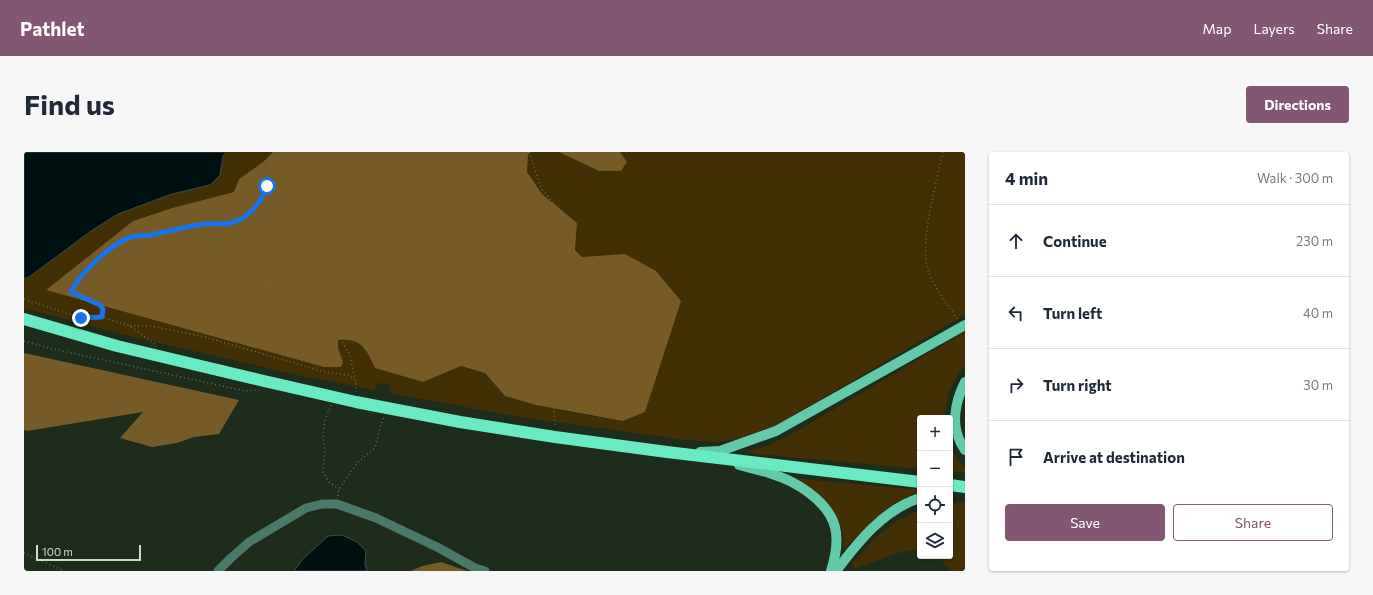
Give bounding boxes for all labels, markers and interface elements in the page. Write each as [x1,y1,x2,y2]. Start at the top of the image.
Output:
text: Pathlet [20,17,85,40]
text: Map [1203,20,1231,37]
text: Layers [1253,20,1295,37]
text: Share [1317,20,1353,37]
button: Directions [1246,86,1349,123]
text: Find us [24,87,115,121]
text: 4 min [1005,168,1048,189]
text: Walk · 300 m [1257,170,1333,186]
route start [258,177,276,195]
icon: ahead [1005,230,1027,252]
text: Continue [1043,232,1107,250]
text: 230 m [1296,233,1333,249]
icon: left [1005,302,1027,324]
text: Turn left [1043,304,1102,322]
text: 40 m [1303,305,1333,321]
route end [72,309,90,327]
icon: right [1005,374,1027,396]
text: Turn right [1043,376,1112,394]
text: 30 m [1303,377,1333,393]
map controls [917,415,953,559]
button: + [917,415,953,451]
icon: arrive [1005,446,1027,468]
text: Arrive at destination [1043,448,1185,466]
button: − [917,451,953,487]
button: locate [917,487,953,523]
button: Save [1005,504,1165,541]
button: Share [1173,504,1333,541]
button: layers [917,523,953,559]
scale bar [36,543,141,562]
text: 100 m [42,545,73,558]

